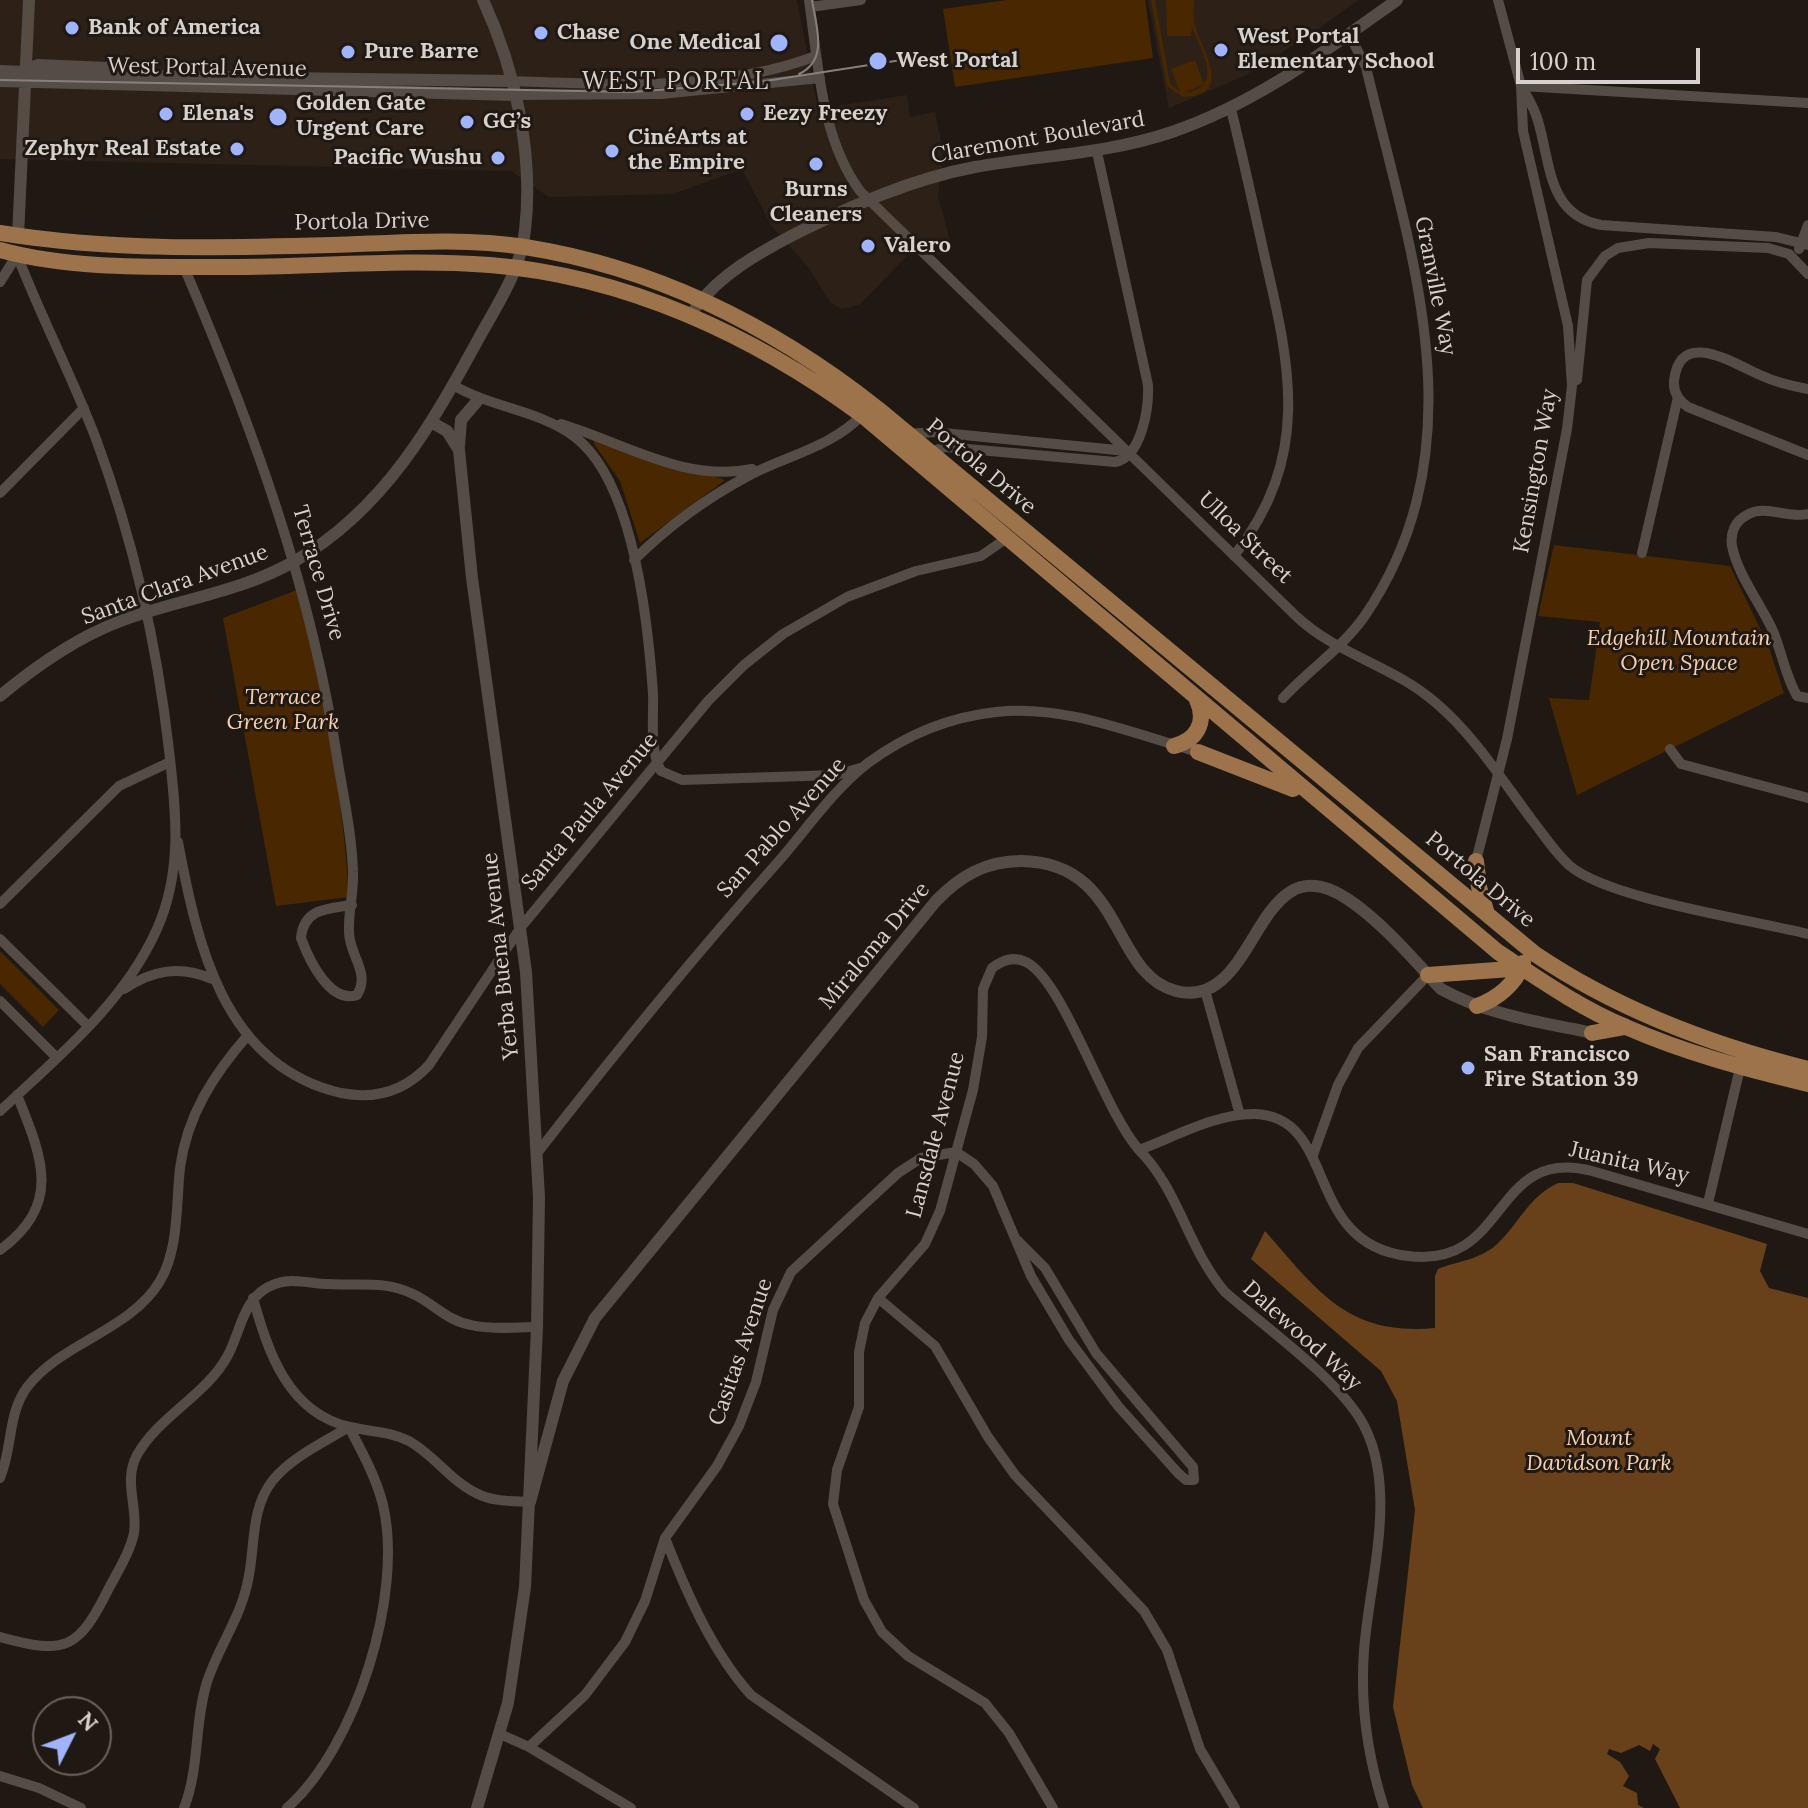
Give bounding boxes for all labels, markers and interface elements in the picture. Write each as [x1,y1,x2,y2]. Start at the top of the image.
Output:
place label: Bank of America [88,15,261,41]
marker: Bank of America [63,19,81,37]
place label: Chase [557,20,620,46]
marker: Chase [532,24,550,42]
place label: West Portal Elementary School [1237,24,1435,76]
place label: One Medical [630,30,761,56]
marker: One Medical [768,32,790,54]
scale bar [1520,32,1704,82]
place label: Pure Barre [364,39,479,65]
marker: West Portal Elementary School [1212,41,1230,59]
marker: Pure Barre [339,43,357,61]
text: 100 m [1530,46,1596,77]
place label: West Portal [896,48,1018,74]
marker: West Portal [867,50,889,72]
street label: West Portal Avenue [107,53,307,83]
district label: WEST PORTAL [582,68,770,96]
place label: Golden Gate Urgent Care [296,91,426,142]
place label: Elena's [182,101,254,127]
place label: Eezy Freezy [763,101,887,127]
marker: Elena's [157,105,175,123]
marker: Eezy Freezy [738,105,756,123]
marker: Golden Gate Urgent Care [267,106,289,128]
street label: Claremont Boulevard [929,106,1147,170]
place label: GG’s [483,109,531,135]
marker: GG’s [458,113,476,131]
place label: CinéArts at the Empire [628,125,747,176]
place label: Zephyr Real Estate [25,136,221,162]
marker: Zephyr Real Estate [228,140,246,158]
marker: CinéArts at the Empire [603,142,621,160]
place label: Pacific Wushu [333,145,482,171]
marker: Pacific Wushu [489,149,507,167]
marker: Burns Cleaners [807,155,825,173]
place label: Burns Cleaners [770,177,862,228]
street label: Portola Drive [294,208,430,236]
street label: Granville Way [1409,214,1461,358]
place label: Valero [884,233,951,259]
marker: Valero [859,237,877,255]
street label: Kensington Way [1509,387,1563,555]
street label: Portola Drive [921,413,1041,521]
street label: Ulloa Street [1192,487,1298,589]
street label: Terrace Drive [286,502,350,644]
street label: Santa Clara Avenue [78,539,272,631]
park label: Edgehill Mountain Open Space [1587,626,1771,678]
park label: Terrace Green Park [227,685,339,736]
street label: Santa Paula Avenue [516,728,664,896]
street label: San Pablo Avenue [712,752,852,904]
street label: Portola Drive [1420,826,1540,934]
street label: Yerba Buena Avenue [477,851,525,1061]
street label: Miraloma Drive [814,877,936,1015]
place label: San Francisco Fire Station 39 [1484,1042,1639,1094]
street label: Lansdale Avenue [901,1049,971,1221]
marker: San Francisco Fire Station 39 [1459,1059,1477,1077]
street label: Juanita Way [1567,1136,1691,1190]
street label: Casitas Avenue [703,1275,779,1429]
street label: Dalewood Way [1237,1276,1367,1396]
park label: Mount Davidson Park [1526,1426,1672,1478]
north arrow [32,1696,112,1776]
text: N [72,1706,104,1737]

